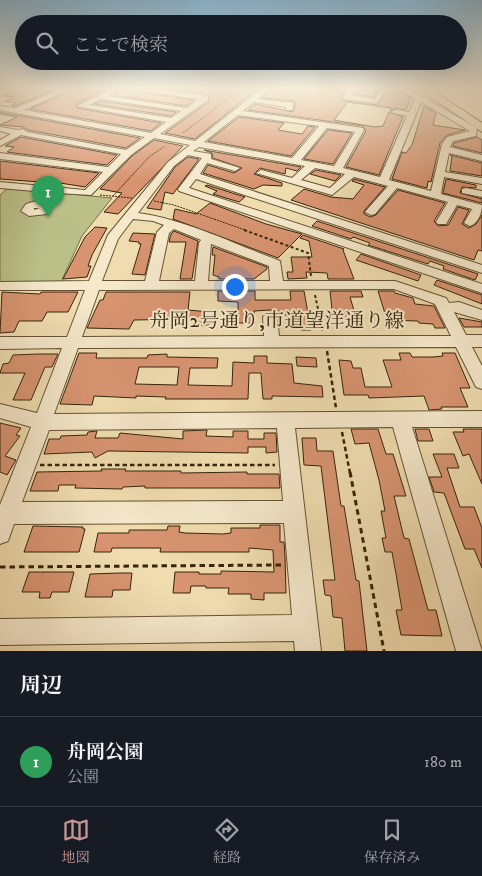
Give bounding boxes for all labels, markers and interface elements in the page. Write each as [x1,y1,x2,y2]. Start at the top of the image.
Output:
search box [15,15,467,70]
icon: search [33,29,61,57]
text: ここで検索 [73,34,168,57]
pin: 1 [32,176,64,217]
your location [222,274,248,300]
street label: 舟岡2号通り,市道望洋通り線 [149,309,405,334]
text: 周辺 [20,673,62,699]
text: 舟岡公園 [67,741,143,764]
text: 1 [33,752,39,772]
text: 180 m [424,752,462,772]
text: 公園 [67,767,99,787]
tab: 地図 [62,816,90,867]
tab: 経路 [213,816,241,867]
tab: 保存済み [364,816,420,867]

